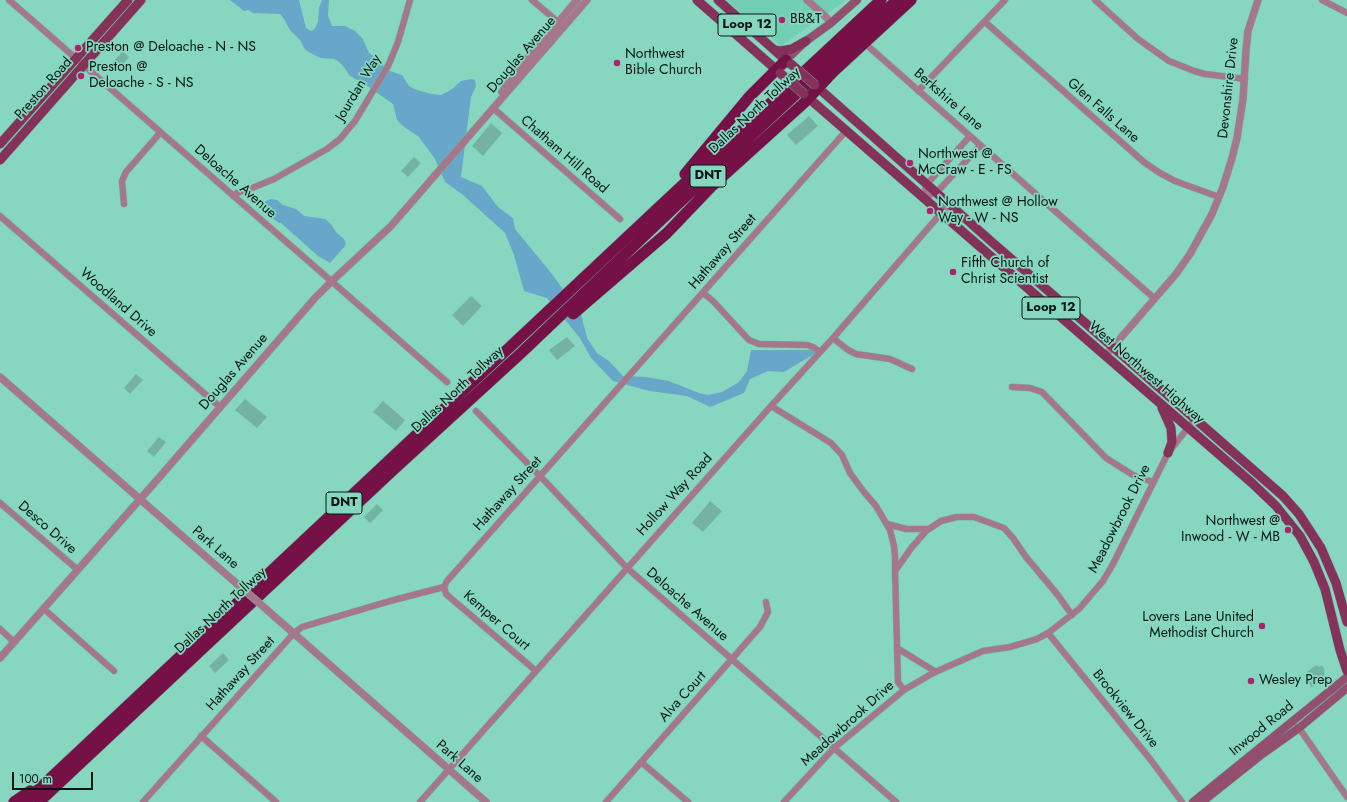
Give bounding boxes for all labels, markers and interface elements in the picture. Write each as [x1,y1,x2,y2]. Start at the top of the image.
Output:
place label: BB&T [790,12,822,28]
street label: Douglas Avenue [484,13,560,97]
road number: Loop 12 [718,14,776,36]
marker: BB&T [777,15,787,25]
street label: Devonshire Drive [1215,37,1243,139]
place label: Preston @ Deloache - N - NS [86,40,256,56]
marker: Preston @ Deloache - N - NS [73,43,83,53]
place label: Northwest Bible Church [625,47,702,80]
street label: Jourdan Way [333,52,385,124]
street label: Preston Road [12,55,76,123]
marker: Northwest Bible Church [612,58,622,68]
place label: Preston @ Deloache - S - NS [89,60,193,92]
street label: Dallas North Tollway [706,64,804,158]
street label: Berkshire Lane [910,65,986,135]
marker: Preston @ Deloache - S - NS [76,71,86,81]
street label: Glen Falls Lane [1064,75,1142,147]
street label: Chatham Hill Road [517,112,611,198]
street label: Deloache Avenue [190,142,280,222]
place label: Northwest @ McCraw - E - FS [918,147,1012,180]
marker: Northwest @ McCraw - E - FS [905,158,915,168]
road number: DNT [690,165,726,187]
place label: Northwest @ Hollow Way - W - NS [938,195,1058,228]
marker: Northwest @ Hollow Way - W - NS [925,206,935,216]
street label: Hathaway Street [686,211,760,293]
place label: Fifth Church of Christ Scientist [961,256,1049,288]
street label: Woodland Drive [76,265,160,341]
marker: Fifth Church of Christ Scientist [948,267,958,277]
road number: Loop 12 [1022,297,1080,319]
street label: West Northwest Highway [1085,318,1207,428]
street label: Douglas Avenue [196,330,272,414]
street label: Dallas North Tollway [409,343,507,437]
street label: Hollow Way Road [634,450,716,540]
street label: Hathaway Street [470,453,546,535]
street label: Meadowbrook Drive [1085,462,1155,576]
road number: DNT [326,492,362,514]
street label: Desco Drive [14,498,80,558]
place label: Northwest @ Inwood - W - MB [1181,514,1280,546]
street label: Park Lane [188,523,242,573]
marker: Northwest @ Inwood - W - MB [1283,525,1293,535]
street label: Dallas North Tollway [172,564,270,658]
street label: Deloache Avenue [642,565,732,645]
street label: Kemper Court [459,588,533,654]
place label: Lovers Lane United Methodist Church [1142,610,1254,642]
marker: Lovers Lane United Methodist Church [1257,621,1267,631]
street label: Hathaway Street [203,633,279,715]
street label: Brookview Drive [1088,667,1162,751]
street label: Alva Court [656,668,710,726]
place label: Wesley Prep [1259,673,1332,689]
marker: Wesley Prep [1246,676,1256,686]
street label: Meadowbrook Drive [798,678,898,770]
street label: Inwood Road [1227,698,1297,760]
street label: Park Lane [432,737,486,787]
scale bar [14,764,95,790]
text: 100 m [19,770,52,788]

